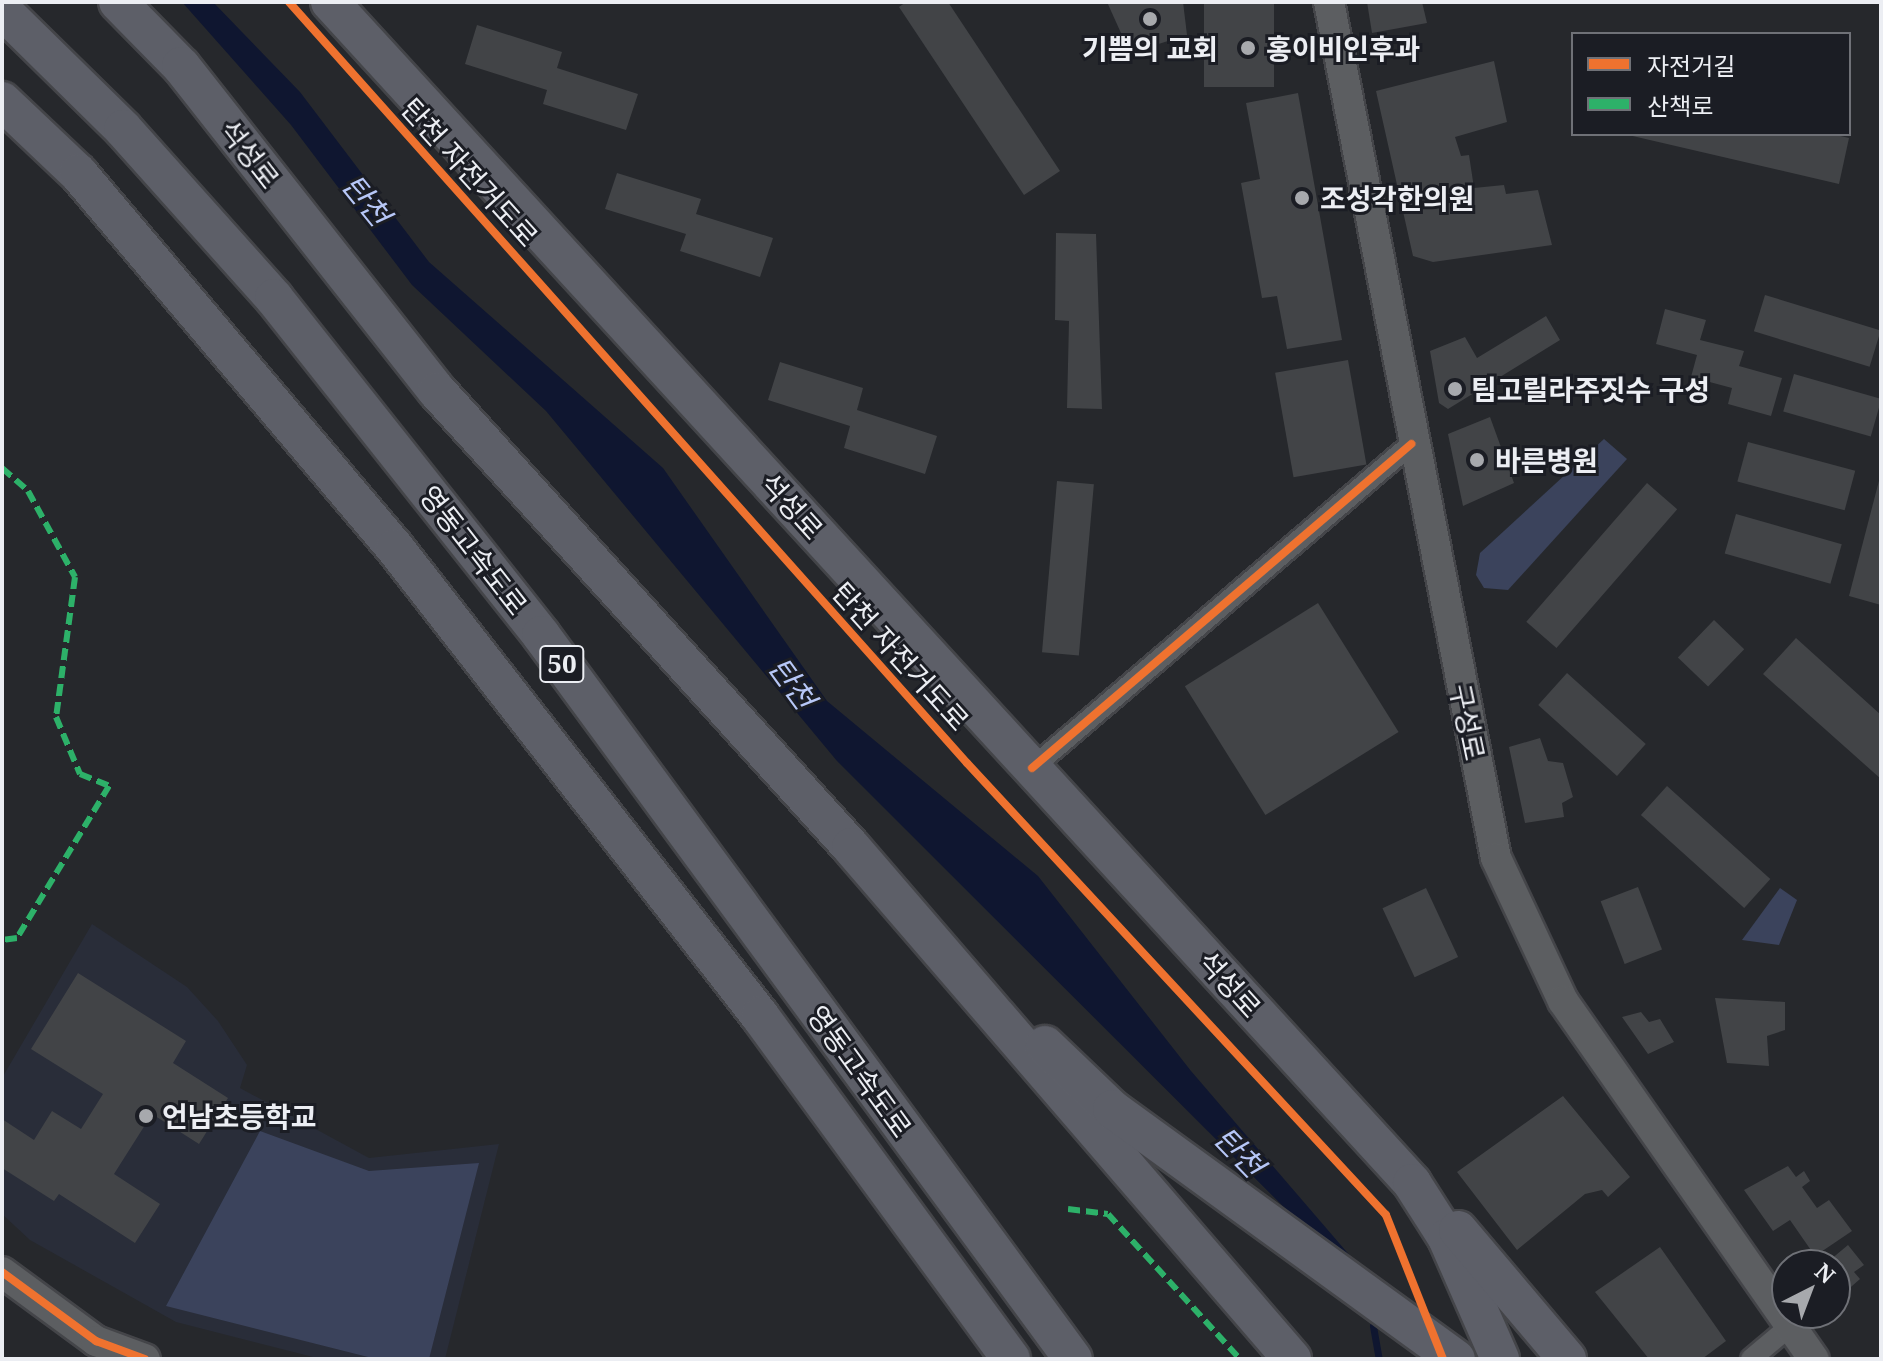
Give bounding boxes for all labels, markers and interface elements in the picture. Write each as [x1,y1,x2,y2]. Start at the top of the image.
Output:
marker: 기쁨의 교회 [1141,10,1159,28]
place label: 기쁨의 교회 [1082,31,1218,65]
place label: 홍이비인후과 [1266,31,1421,65]
legend [1571,32,1851,136]
marker: 홍이비인후과 [1237,37,1259,59]
text: 자전거길 [1647,49,1735,82]
text: 산책로 [1647,89,1713,122]
street label: 탄천 자전거도로 [395,91,545,253]
street label: 석성로 [213,113,287,195]
water label: 탄천 [335,167,397,233]
place label: 조성각한의원 [1320,181,1475,215]
marker: 조성각한의원 [1291,187,1313,209]
place label: 팀고릴라주짓수 구성 [1471,372,1710,406]
marker: 팀고릴라주짓수 구성 [1446,380,1464,398]
place label: 바른병원 [1495,443,1598,477]
marker: 바른병원 [1466,449,1488,471]
street label: 석성로 [754,466,830,546]
street label: 영동고속도로 [413,479,535,621]
street label: 탄천 자전거도로 [826,575,976,737]
road number: 50 [538,642,586,686]
water label: 탄천 [761,650,823,716]
street label: 구성로 [1444,681,1492,763]
street label: 석성로 [1192,944,1268,1024]
street label: 영동고속도로 [801,999,919,1143]
place label: 언남초등학교 [162,1099,317,1133]
marker: 언남초등학교 [137,1107,155,1125]
water label: 탄천 [1207,1120,1271,1184]
north arrow [1771,1249,1851,1329]
text: N [1809,1256,1842,1290]

